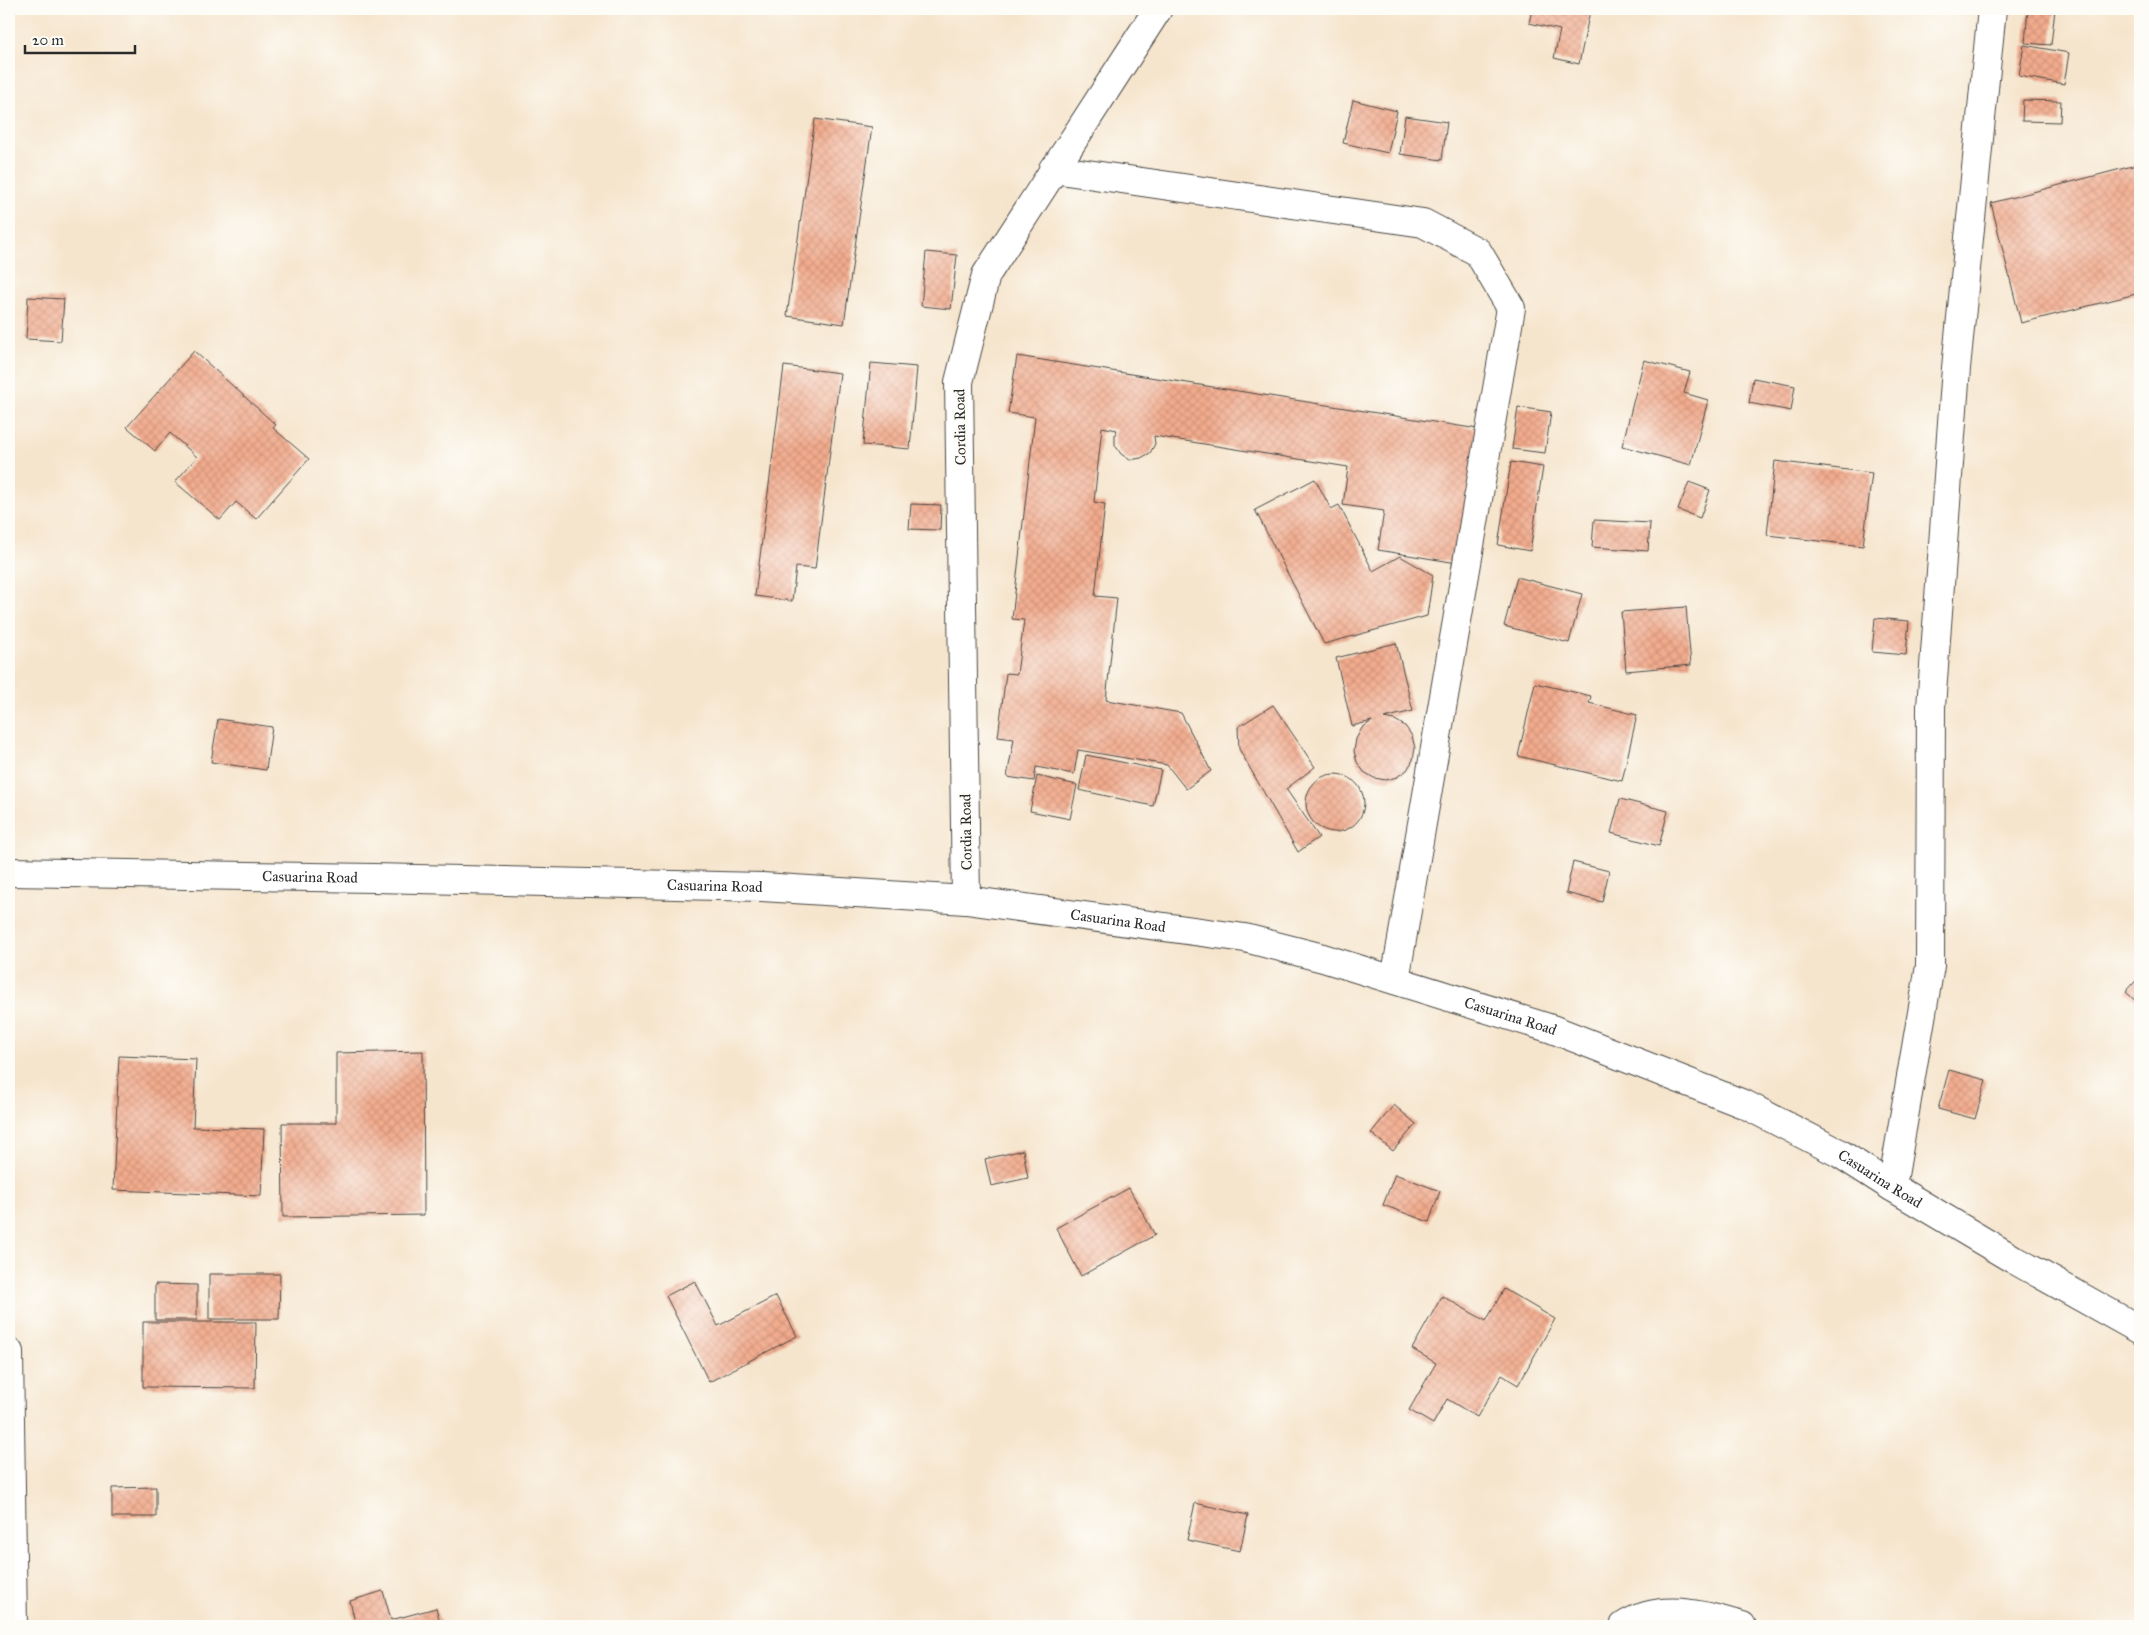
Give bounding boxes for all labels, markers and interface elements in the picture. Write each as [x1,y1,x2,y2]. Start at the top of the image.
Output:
scale bar [25,22,135,54]
text: 20 m [32,31,64,49]
street label: Cordia Road [950,388,970,465]
street label: Cordia Road [956,793,976,870]
street label: Casuarina Road [262,867,358,887]
street label: Casuarina Road [667,876,763,896]
street label: Casuarina Road [1069,905,1167,936]
street label: Casuarina Road [1462,993,1560,1039]
street label: Casuarina Road [1835,1146,1926,1212]

